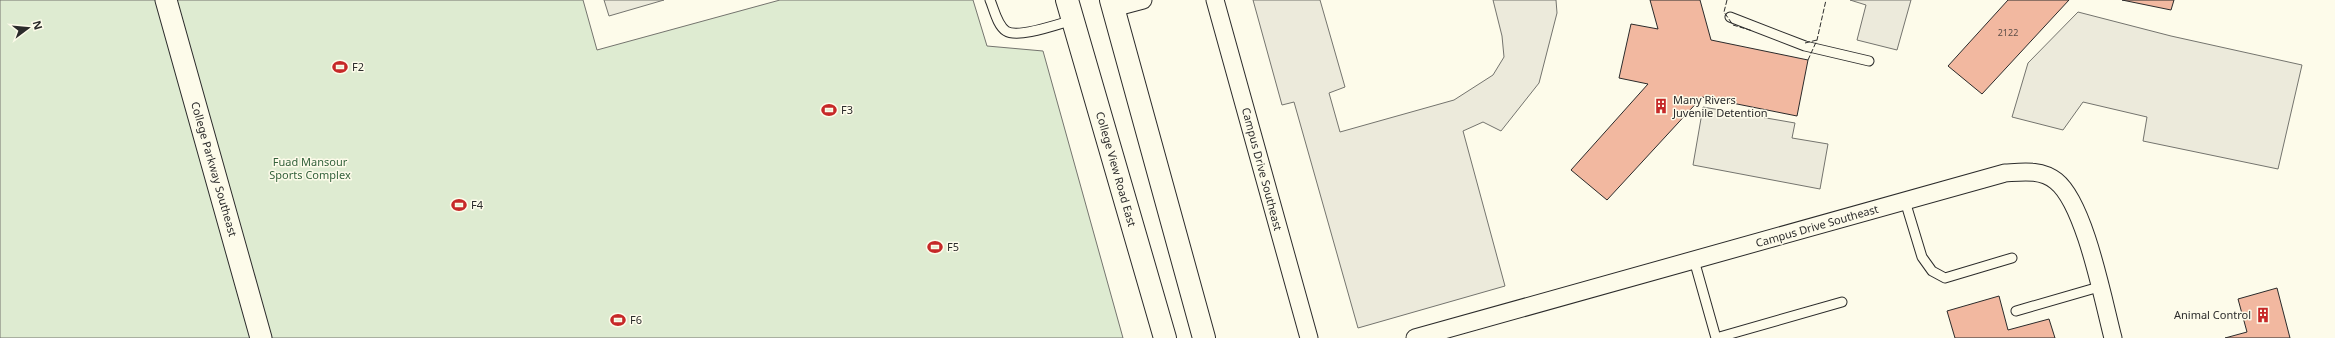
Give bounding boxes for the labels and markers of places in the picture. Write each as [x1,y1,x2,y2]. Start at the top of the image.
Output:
sports icon: F2 [331,58,349,76]
place label: F2 [352,59,364,74]
place label: Many Rivers Juvenile Detention [1672,92,1768,120]
building icon: Many Rivers Juvenile Detention [1652,97,1670,115]
sports icon: F3 [820,101,838,119]
place label: F3 [841,102,853,117]
sports icon: F4 [450,196,468,214]
place label: F4 [471,197,484,212]
sports icon: F5 [926,238,944,256]
place label: F5 [947,239,959,254]
building icon: Animal Control [2254,306,2272,324]
place label: Animal Control [2174,307,2251,322]
sports icon: F6 [609,311,627,329]
place label: F6 [630,312,642,327]

